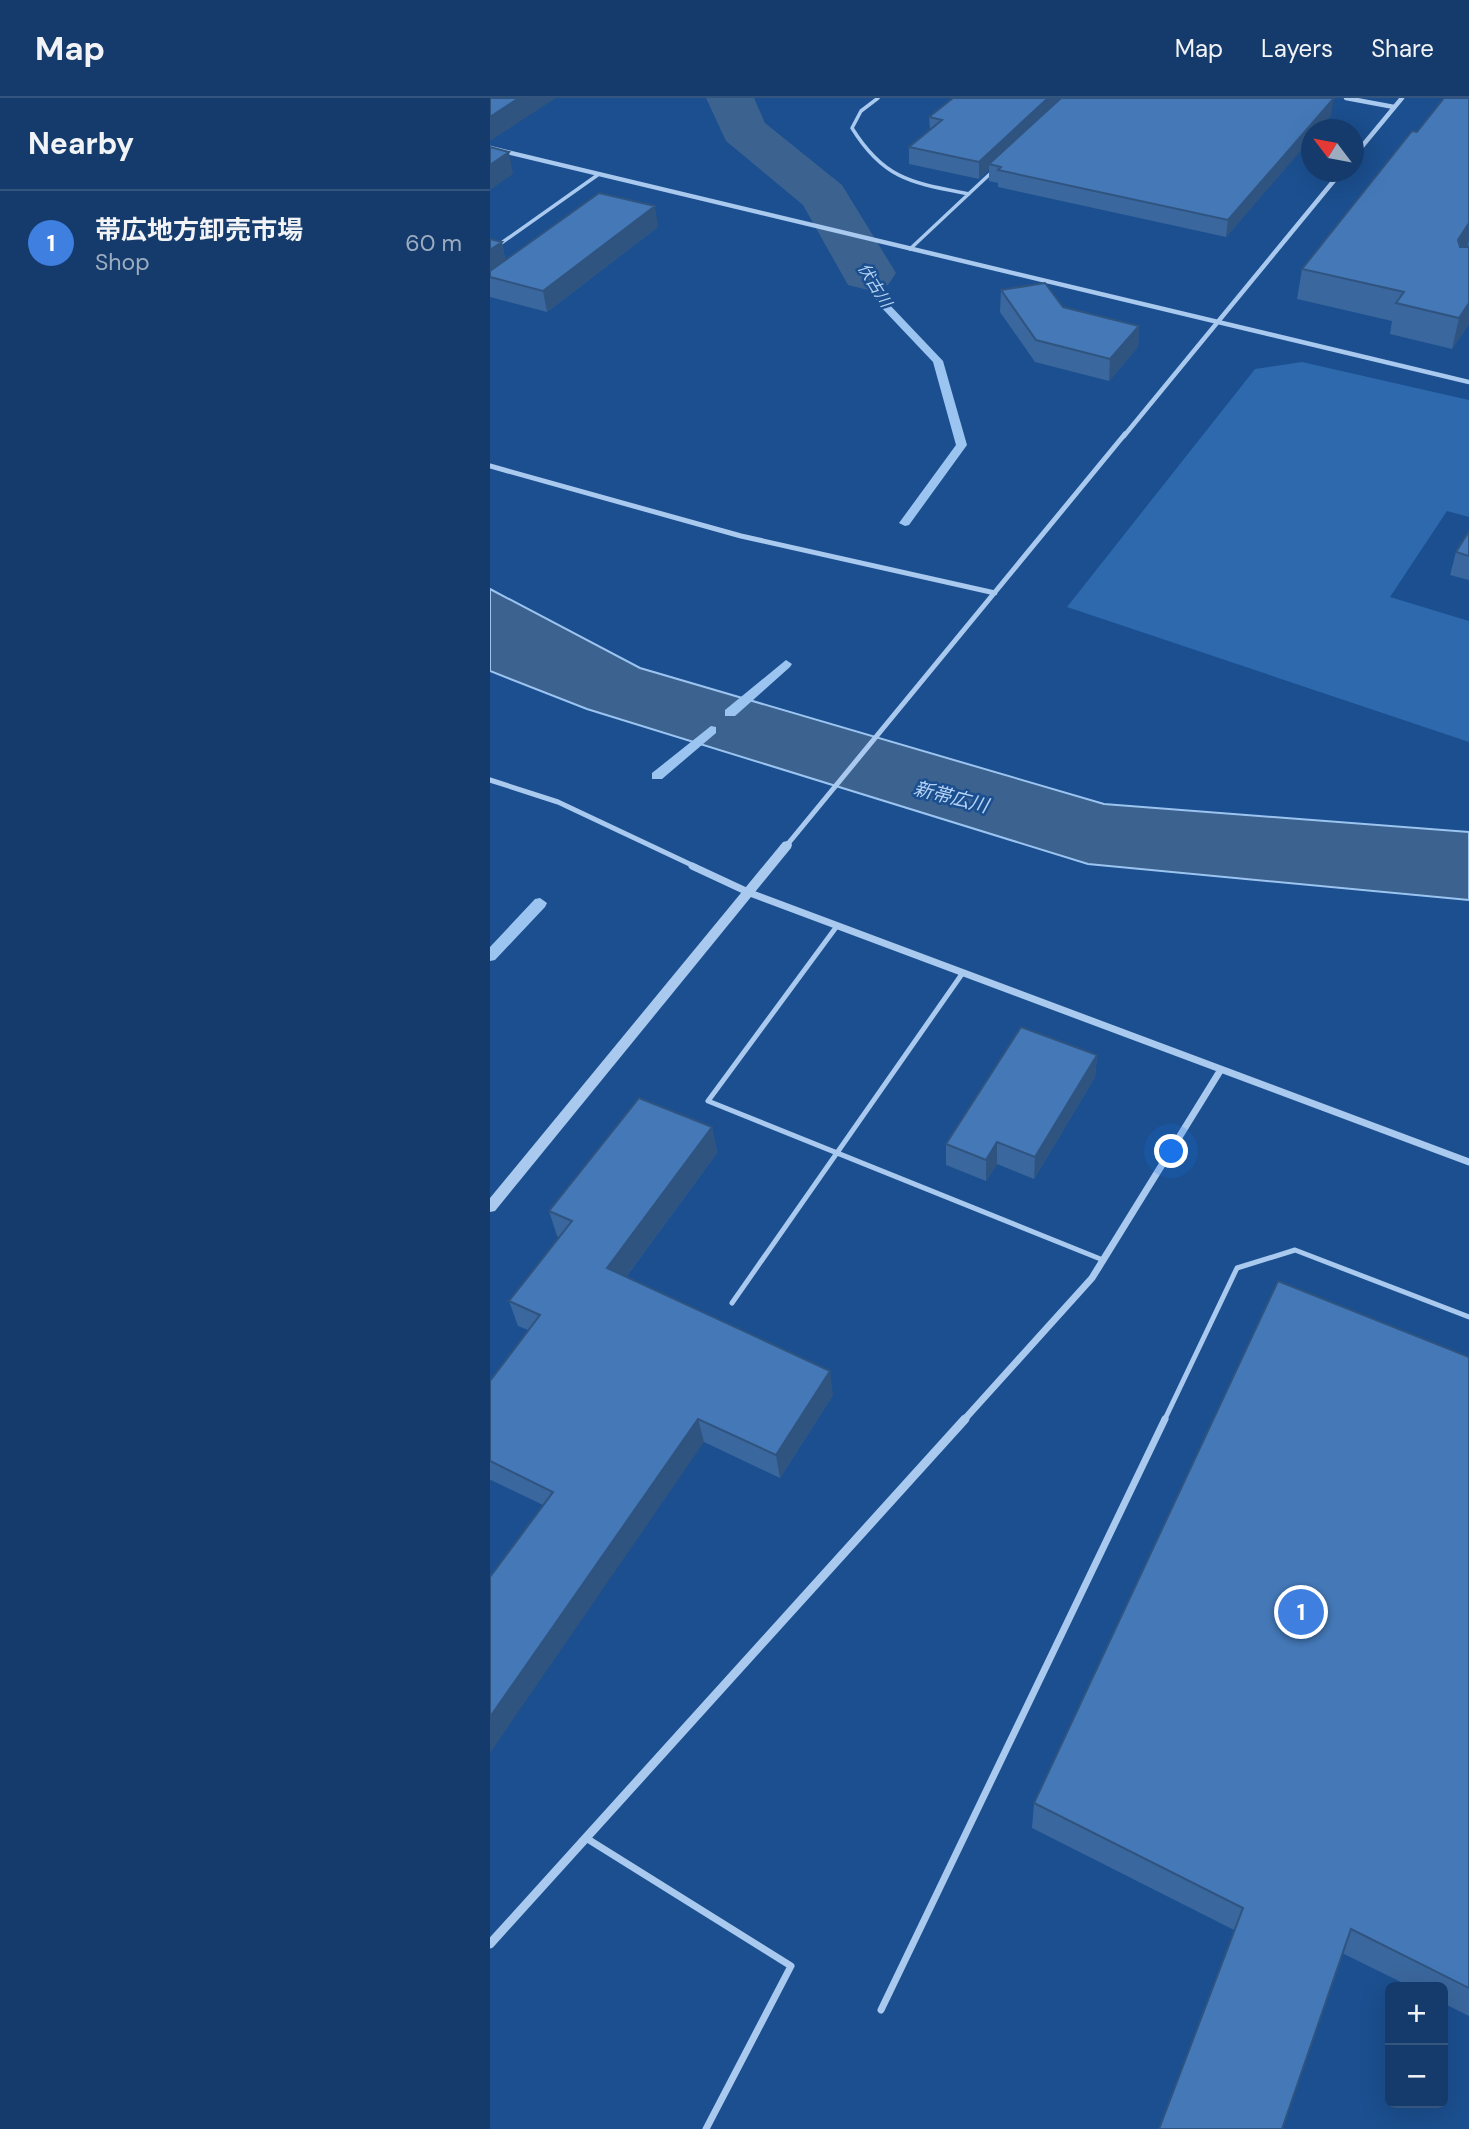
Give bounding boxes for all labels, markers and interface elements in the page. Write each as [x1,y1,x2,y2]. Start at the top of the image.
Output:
text: Map [35,27,105,70]
text: Map [1175,33,1223,64]
text: Layers [1261,33,1333,64]
text: Share [1371,33,1434,64]
north arrow [1301,119,1364,182]
text: Nearby [28,124,134,163]
text: 帯広地方卸売市場 [95,213,303,247]
text: 1 [47,228,55,258]
text: 60 m [405,228,462,258]
text: Shop [95,247,150,277]
water label: 伏古川 [853,259,898,313]
water label: 新帯広川 [911,776,993,819]
your location [1154,1134,1188,1168]
pin: 1 [1278,1586,1324,1638]
map controls [1385,1982,1448,2108]
button: + [1385,1982,1448,2045]
button: − [1385,2045,1448,2108]

